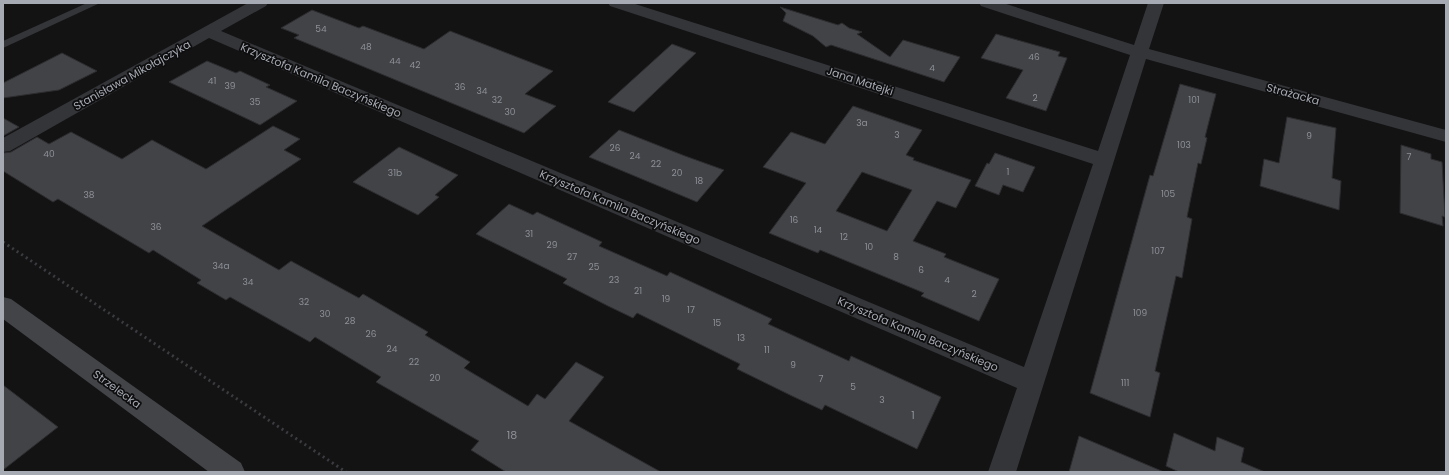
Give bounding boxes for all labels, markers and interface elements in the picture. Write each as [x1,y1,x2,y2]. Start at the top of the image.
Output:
house number: 54 [315,23,327,35]
street label: Stanisława Mikołajczyka [70,36,194,114]
street label: Krzysztofa Kamila Baczyńskiego [238,39,404,121]
house number: 48 [360,41,372,53]
house number: 46 [1028,51,1040,63]
house number: 44 [389,55,401,67]
house number: 42 [410,59,420,71]
house number: 4 [929,62,935,74]
street label: Jana Matejki [824,63,896,99]
house number: 41 [208,75,216,87]
street label: Strażacka [1265,79,1321,109]
house number: 39 [225,80,236,92]
house number: 36 [454,81,466,93]
house number: 34 [477,85,488,97]
house number: 2 [1032,92,1038,104]
house number: 32 [492,94,502,106]
house number: 101 [1188,94,1200,106]
house number: 35 [250,96,261,108]
house number: 30 [505,106,516,118]
house number: 3a [856,117,868,129]
house number: 3 [894,129,900,141]
house number: 9 [1306,130,1312,142]
house number: 103 [1177,139,1191,151]
house number: 26 [610,142,621,154]
house number: 40 [43,148,55,160]
house number: 24 [630,150,641,162]
house number: 7 [1407,151,1412,163]
house number: 22 [651,158,661,170]
street label: Krzysztofa Kamila Baczyńskiego [537,166,703,248]
house number: 1 [1007,166,1010,178]
house number: 31b [388,167,402,179]
house number: 20 [672,167,683,179]
house number: 18 [695,175,704,187]
house number: 105 [1161,188,1175,200]
house number: 38 [84,189,95,201]
house number: 16 [790,214,799,226]
house number: 36 [150,221,162,233]
house number: 14 [814,224,823,236]
house number: 31 [525,228,533,240]
house number: 12 [840,231,848,243]
house number: 29 [547,239,558,251]
house number: 10 [865,241,874,253]
house number: 107 [1151,245,1165,257]
house number: 27 [567,251,577,263]
house number: 8 [893,251,899,263]
house number: 34a [212,260,230,272]
house number: 25 [589,261,600,273]
house number: 6 [918,264,924,276]
house number: 23 [609,274,619,286]
house number: 4 [944,274,950,286]
house number: 34 [243,276,254,288]
house number: 21 [634,285,642,297]
house number: 2 [971,288,977,300]
house number: 19 [662,293,671,305]
street label: Krzysztofa Kamila Baczyńskiego [835,293,1001,375]
house number: 32 [299,296,309,308]
house number: 17 [687,304,695,316]
house number: 109 [1133,307,1147,319]
house number: 30 [320,308,331,320]
house number: 28 [345,315,356,327]
house number: 15 [713,317,722,329]
house number: 26 [366,328,377,340]
house number: 13 [737,332,745,344]
house number: 24 [387,343,398,355]
house number: 11 [764,344,770,356]
house number: 22 [409,356,419,368]
house number: 9 [790,359,796,371]
street label: Strzelecka [90,366,144,412]
house number: 20 [430,372,441,384]
house number: 7 [819,373,824,385]
house number: 111 [1121,377,1129,389]
house number: 5 [850,381,856,393]
house number: 3 [879,394,885,406]
house number: 1 [911,407,915,423]
house number: 18 [507,427,517,443]

